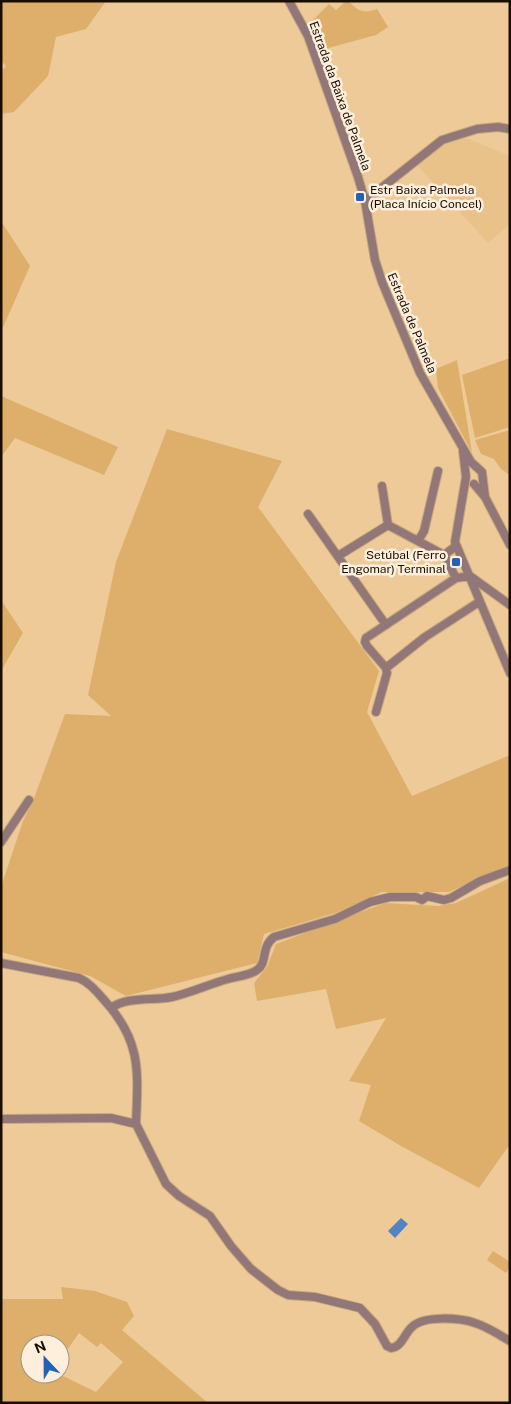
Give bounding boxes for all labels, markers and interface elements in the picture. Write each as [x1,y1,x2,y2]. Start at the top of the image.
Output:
street label: Estrada da Baixa de Palmela [306,19,374,173]
place label: Estr Baixa Palmela (Placa Início Concel) [370,183,482,211]
marker: Estr Baixa Palmela (Placa Início Concel) [354,191,366,203]
street label: Estrada de Palmela [385,271,439,375]
place label: Setúbal (Ferro Engomar) Terminal [341,548,446,576]
marker: Setúbal (Ferro Engomar) Terminal [450,556,462,568]
north arrow [20,1334,70,1384]
text: N [32,1337,48,1356]

